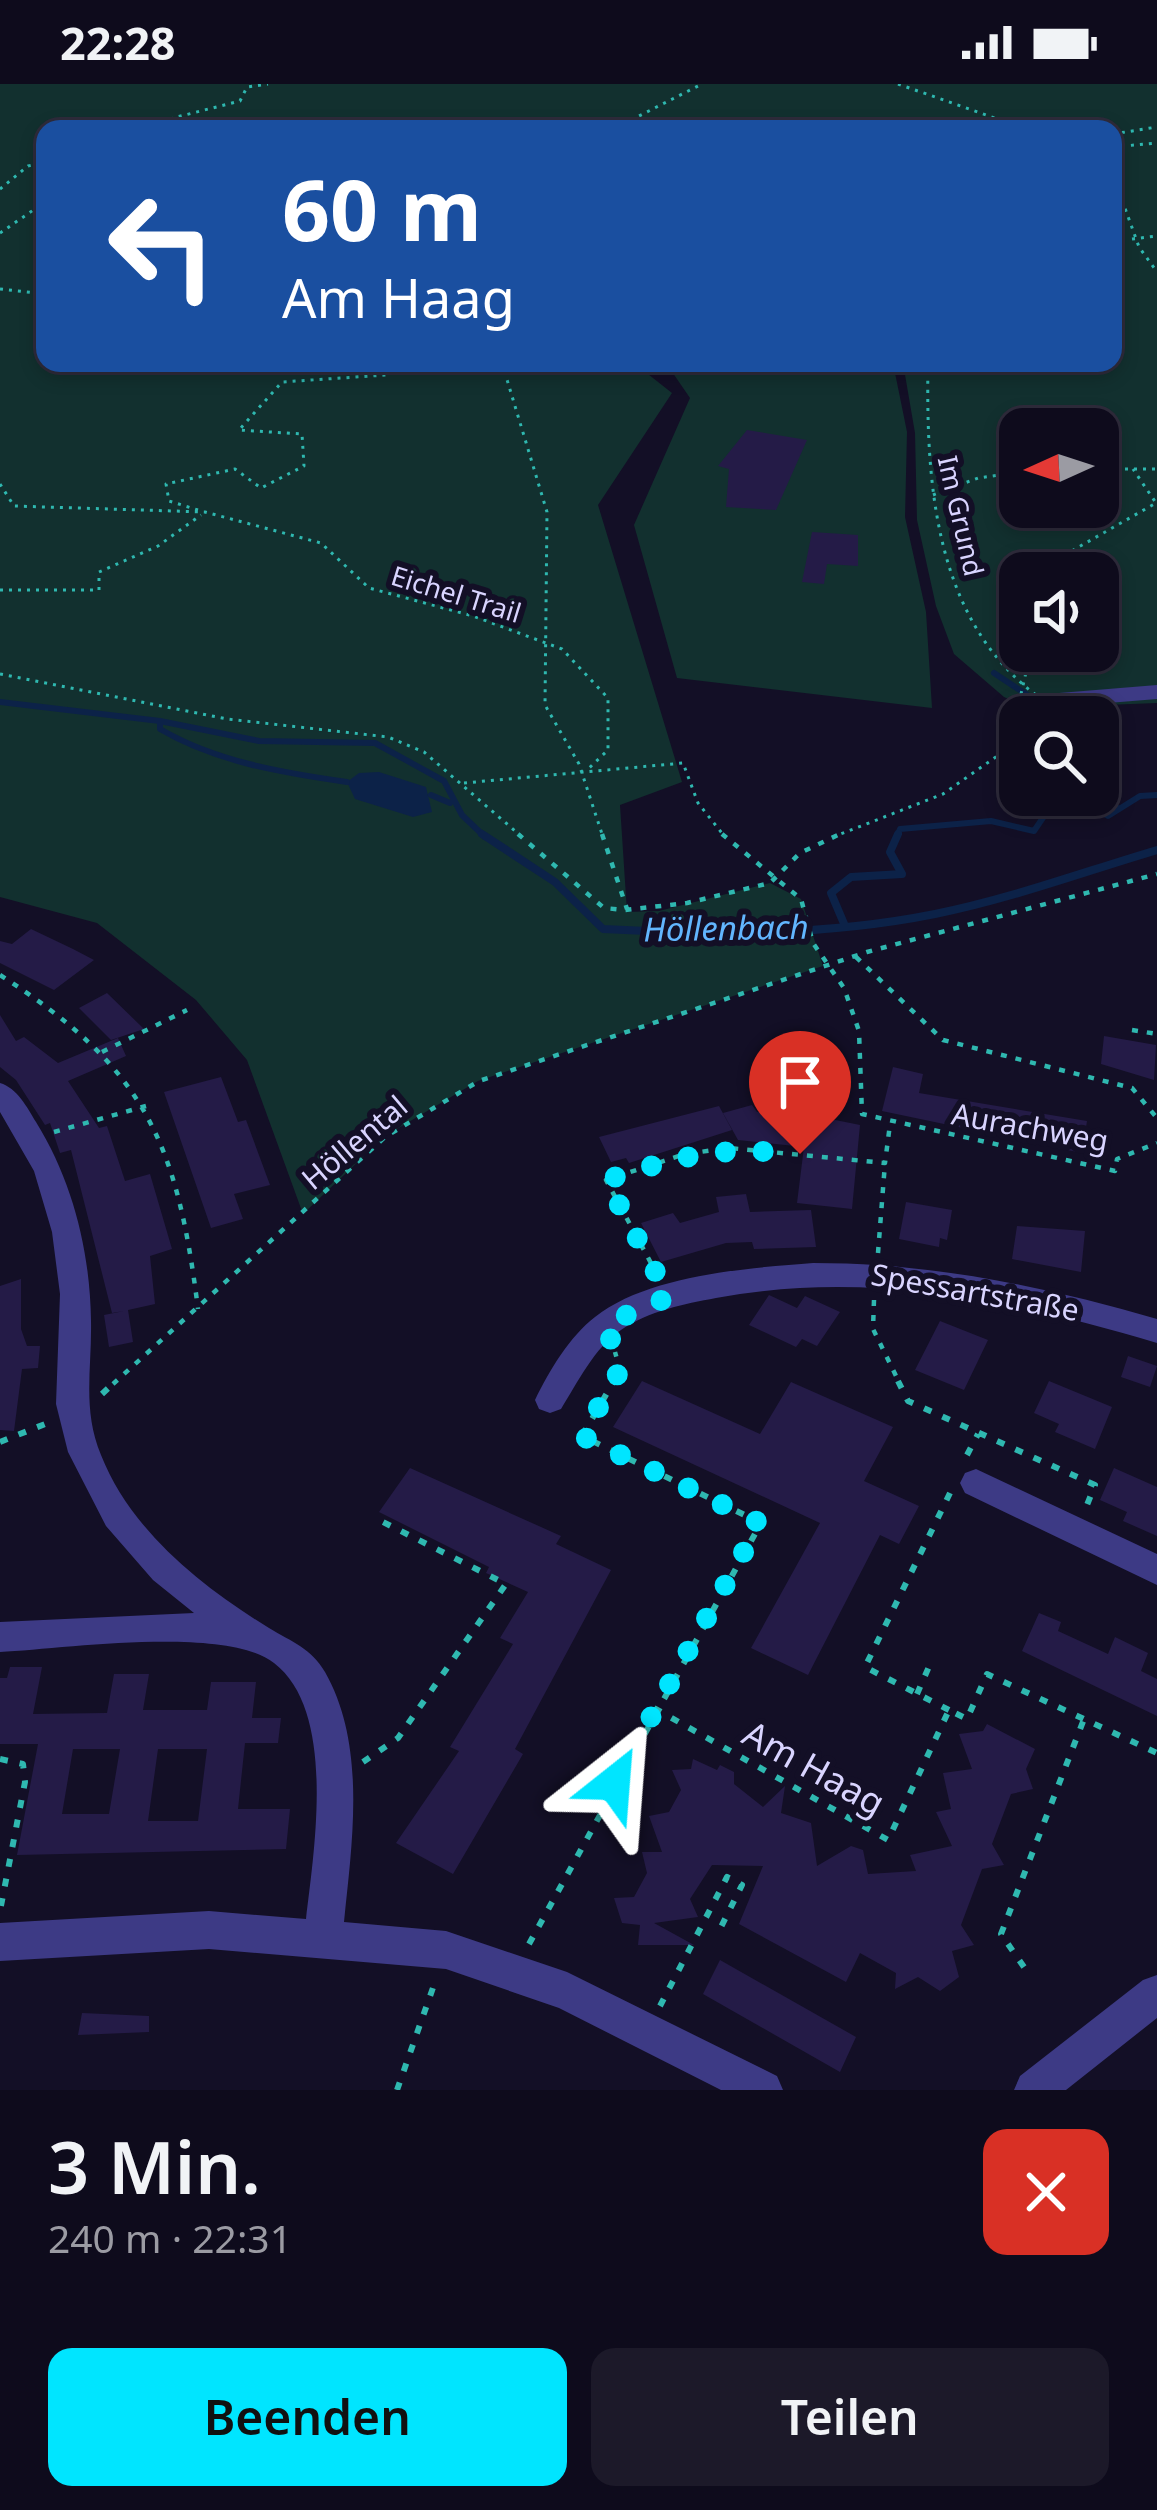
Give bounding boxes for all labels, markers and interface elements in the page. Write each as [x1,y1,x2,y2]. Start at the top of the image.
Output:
text: 22:28 [60,12,176,73]
text: 60 m [282,151,482,266]
icon: left [84,168,240,324]
text: Am Haag [282,260,515,334]
north arrow [999,408,1119,528]
map controls [999,408,1119,816]
street label: Im Grund [930,452,993,579]
button: sound [999,552,1119,672]
street label: Eichel Trail [387,556,526,631]
button: search [999,696,1119,816]
water label: Höllenbach [643,904,809,951]
pin [749,1031,851,1154]
icon: arrive [767,1049,833,1115]
street label: Höllental [292,1085,416,1198]
street label: Aurachweg [949,1093,1112,1160]
street label: Spessartstraße [868,1253,1082,1330]
street label: Am Haag [734,1709,894,1827]
position arrow [551,1720,677,1846]
text: 3 Min. [48,2117,261,2215]
button: close [983,2129,1109,2255]
text: 240 m · 22:31 [48,2211,292,2264]
button: Beenden [48,2348,567,2486]
button: Teilen [591,2348,1109,2486]

